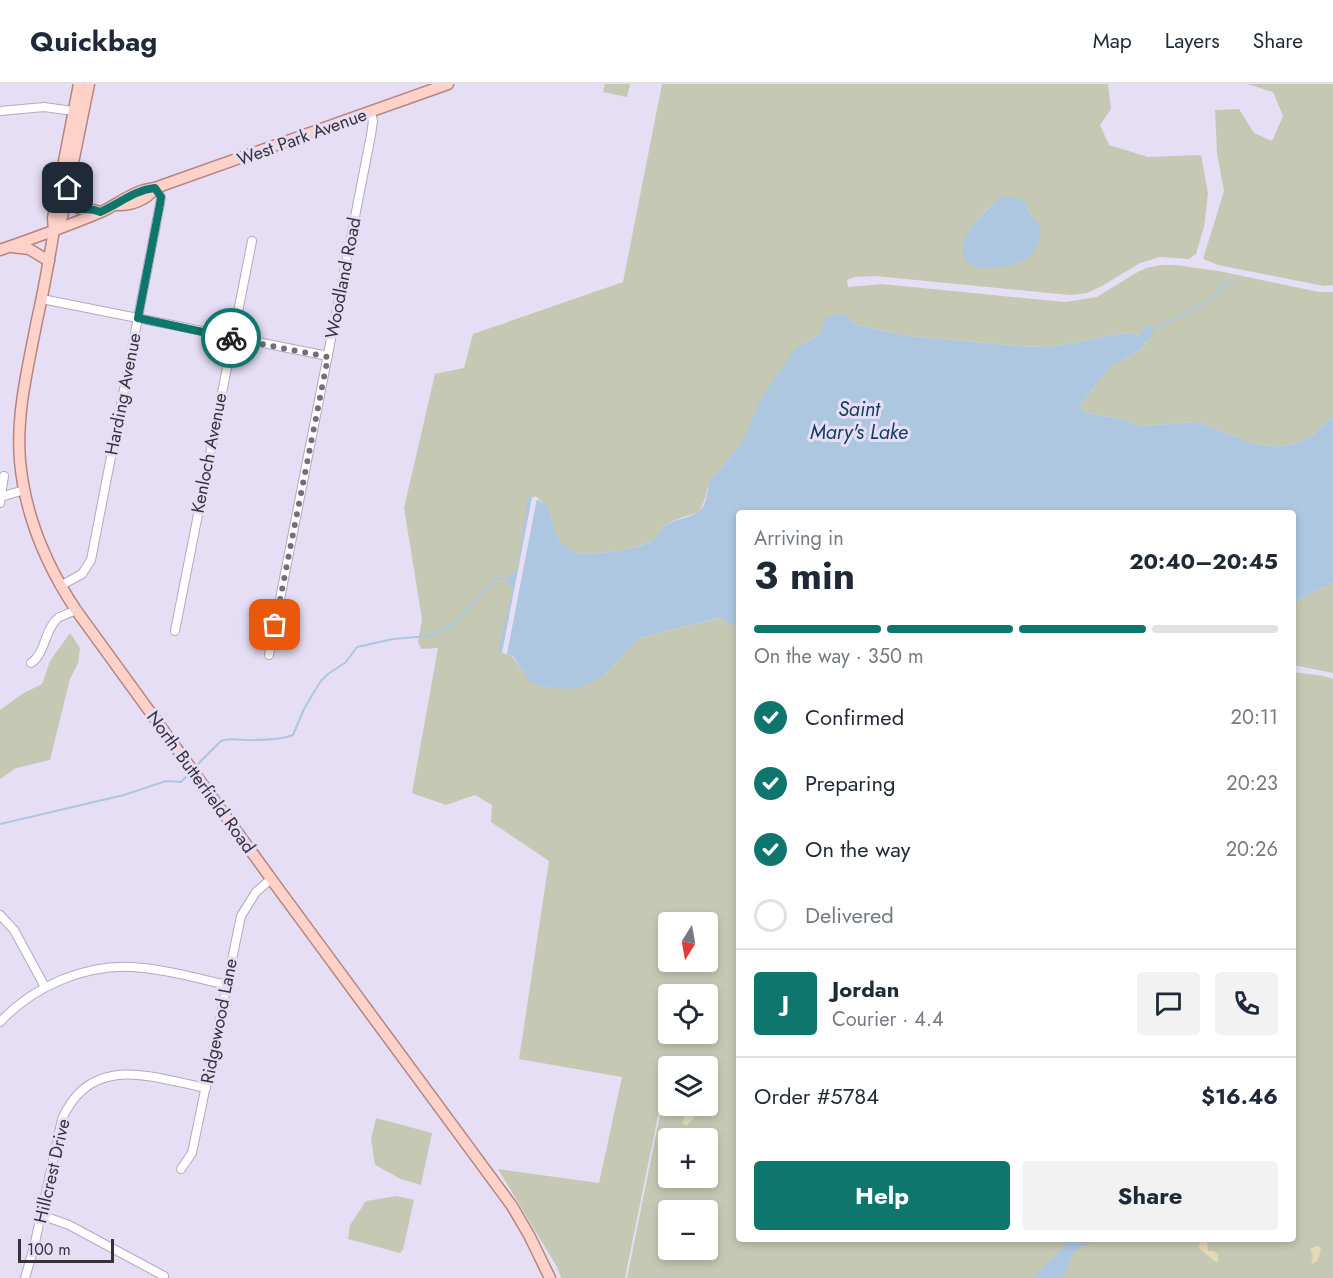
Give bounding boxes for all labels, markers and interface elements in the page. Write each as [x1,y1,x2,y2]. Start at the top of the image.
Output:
text: Quickbag [30,21,157,62]
text: Map [1093,26,1132,56]
text: Layers [1165,26,1220,56]
text: Share [1253,26,1303,56]
street label: West Park Avenue [234,101,370,173]
pin [42,162,93,213]
icon: home [51,171,84,204]
street label: Woodland Road [319,215,367,341]
courier [201,308,261,368]
icon: bike [215,322,248,355]
street label: Harding Avenue [98,331,148,457]
street label: Kenloch Avenue [185,391,233,515]
water label: Saint Mary's Lake [810,395,908,447]
text: Arriving in [754,524,844,553]
text: 20:40–20:45 [1129,545,1278,577]
text: 3 min [754,547,855,604]
pin [249,599,300,650]
icon: bag [258,608,291,641]
text: On the way · 350 m [754,642,924,671]
icon: check [754,701,787,734]
text: Confirmed [805,701,904,733]
text: 20:11 [1231,703,1278,732]
street label: North Butterfield Road [140,705,262,859]
icon: check [754,767,787,800]
text: Preparing [805,767,896,799]
text: 20:23 [1226,769,1278,798]
icon: check [754,833,787,866]
text: On the way [805,833,910,865]
text: 20:26 [1226,835,1278,864]
text: Delivered [805,899,894,931]
north arrow [658,912,718,972]
map controls [658,912,718,1260]
street label: Ridgewood Lane [194,956,244,1086]
button: chat [1137,972,1200,1035]
button: phone [1215,972,1278,1035]
text: Jordan [832,973,899,1005]
button: locate [658,984,718,1044]
text: J [782,987,789,1019]
text: Courier · 4.4 [832,1005,944,1034]
button: layers [658,1056,718,1116]
text: Order #5784 [754,1080,879,1112]
text: $16.46 [1201,1080,1278,1112]
street label: Hillcrest Drive [27,1116,77,1226]
button: + [658,1128,718,1188]
button: Help [754,1161,1010,1230]
button: Share [1022,1161,1278,1230]
button: − [658,1200,718,1260]
scale bar [18,1236,114,1264]
text: 100 m [27,1238,71,1261]

